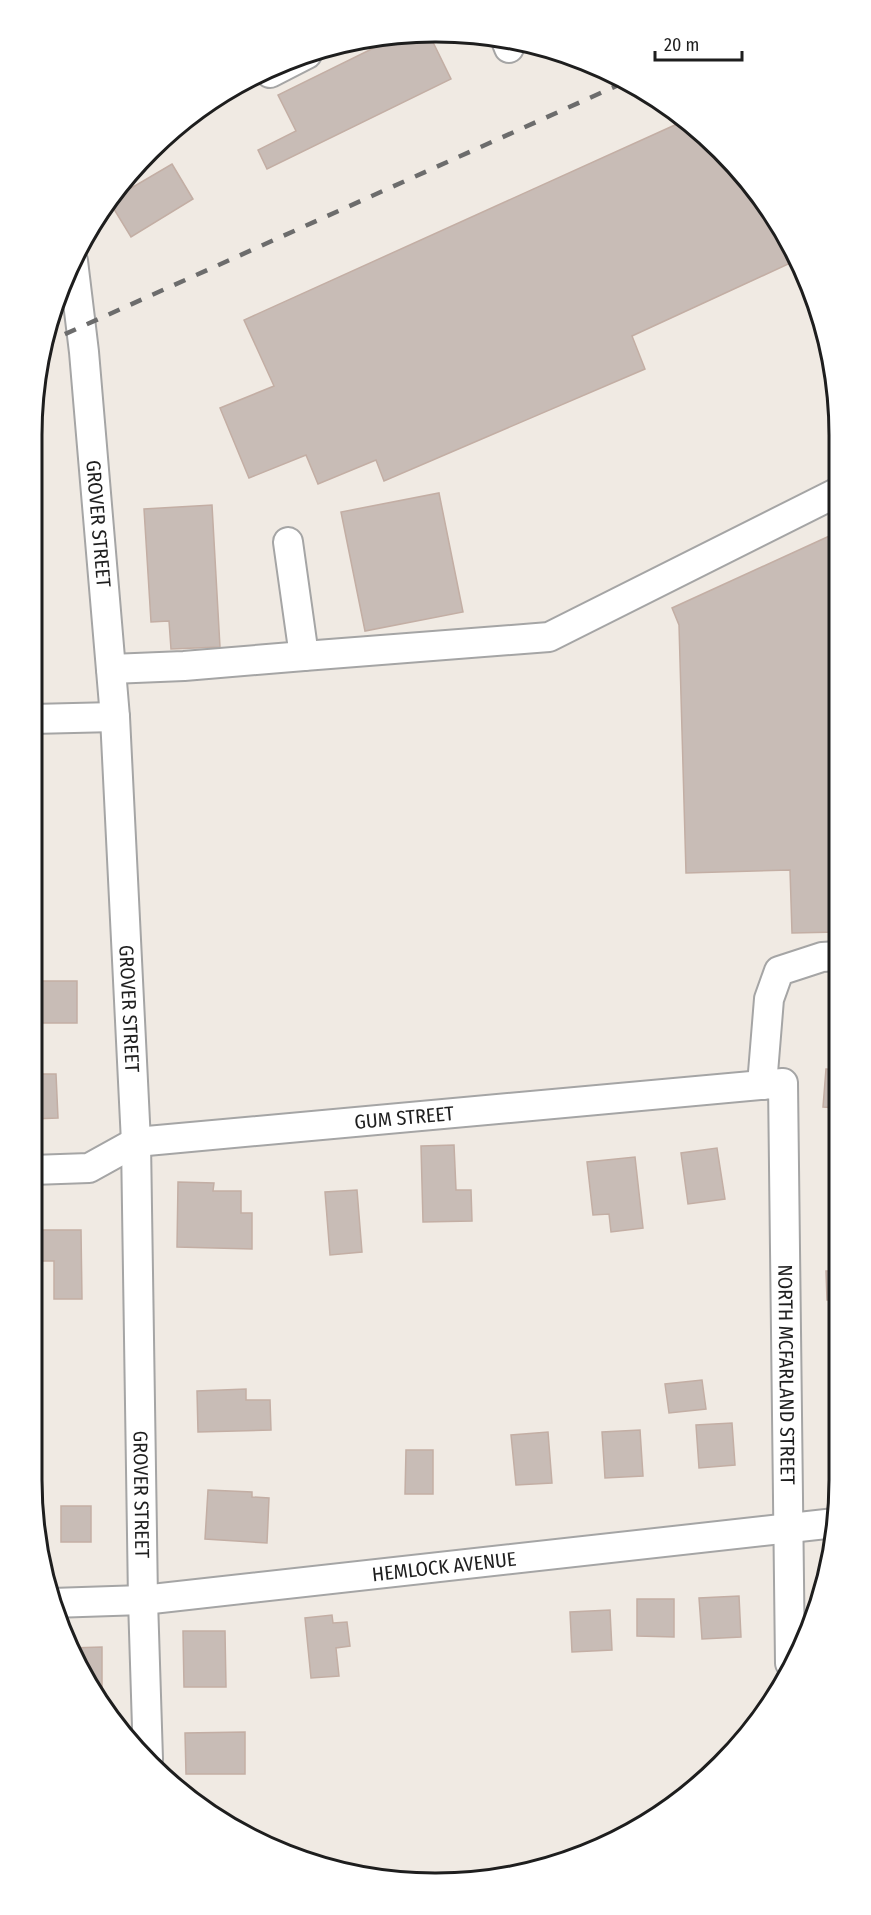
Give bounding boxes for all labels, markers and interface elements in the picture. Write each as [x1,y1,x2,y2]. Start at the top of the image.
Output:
scale bar [655,24,742,62]
text: 20 m [664,34,699,56]
street label: GROVER STREET [81,459,116,589]
street label: GROVER STREET [114,944,145,1074]
street label: GUM STREET [353,1101,456,1134]
street label: NORTH MCFARLAND STREET [773,1264,800,1486]
street label: GROVER STREET [128,1431,154,1559]
street label: HEMLOCK AVENUE [371,1547,517,1586]

